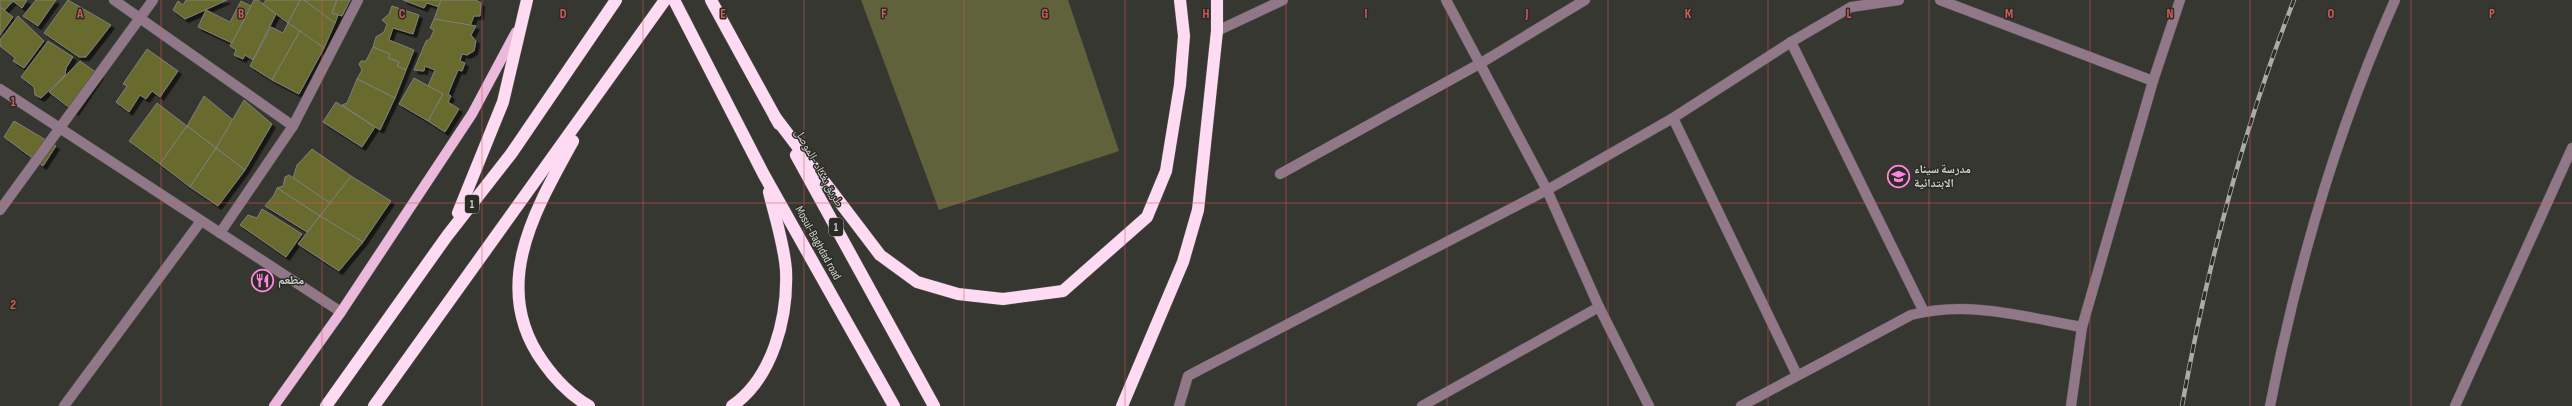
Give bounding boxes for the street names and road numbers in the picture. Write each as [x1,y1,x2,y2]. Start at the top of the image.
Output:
street label: طريق بغداد -الموصل [791,126,847,210]
road number: 1 [465,195,479,213]
street label: Mosul-Baghdad road [791,203,845,283]
road number: 1 [829,218,843,236]

